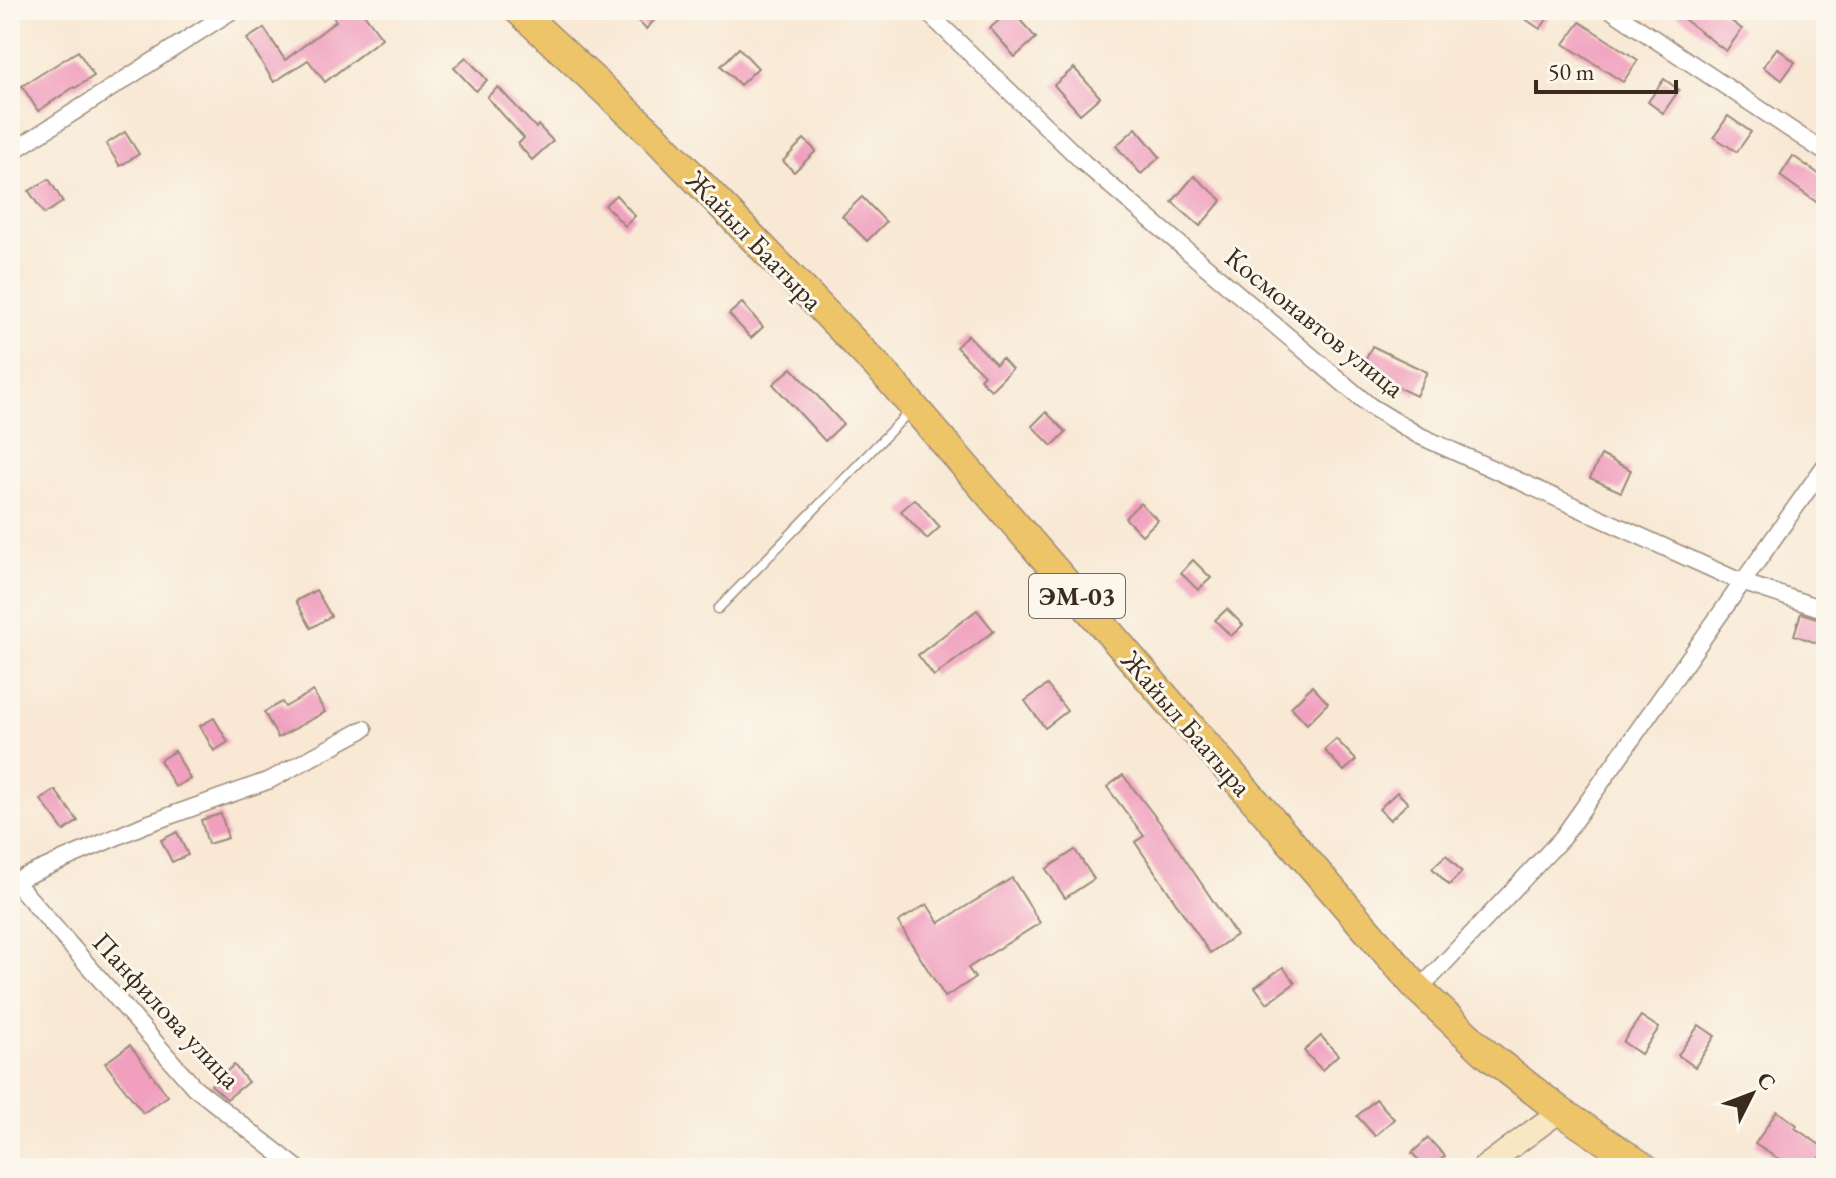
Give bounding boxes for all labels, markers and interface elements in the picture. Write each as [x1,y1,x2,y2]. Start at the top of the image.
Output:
scale bar [1536,44,1676,94]
text: 50 m [1548,56,1595,87]
street label: Жайыл Баатыра [678,161,832,319]
street label: Космонавтов улица [1218,239,1413,406]
road number: ЭМ-03 [1029,574,1125,618]
street label: Жайыл Баатыра [1113,642,1261,804]
street label: Панфилова улица [85,924,249,1097]
north arrow [1712,1054,1792,1134]
text: С [1750,1065,1782,1096]

